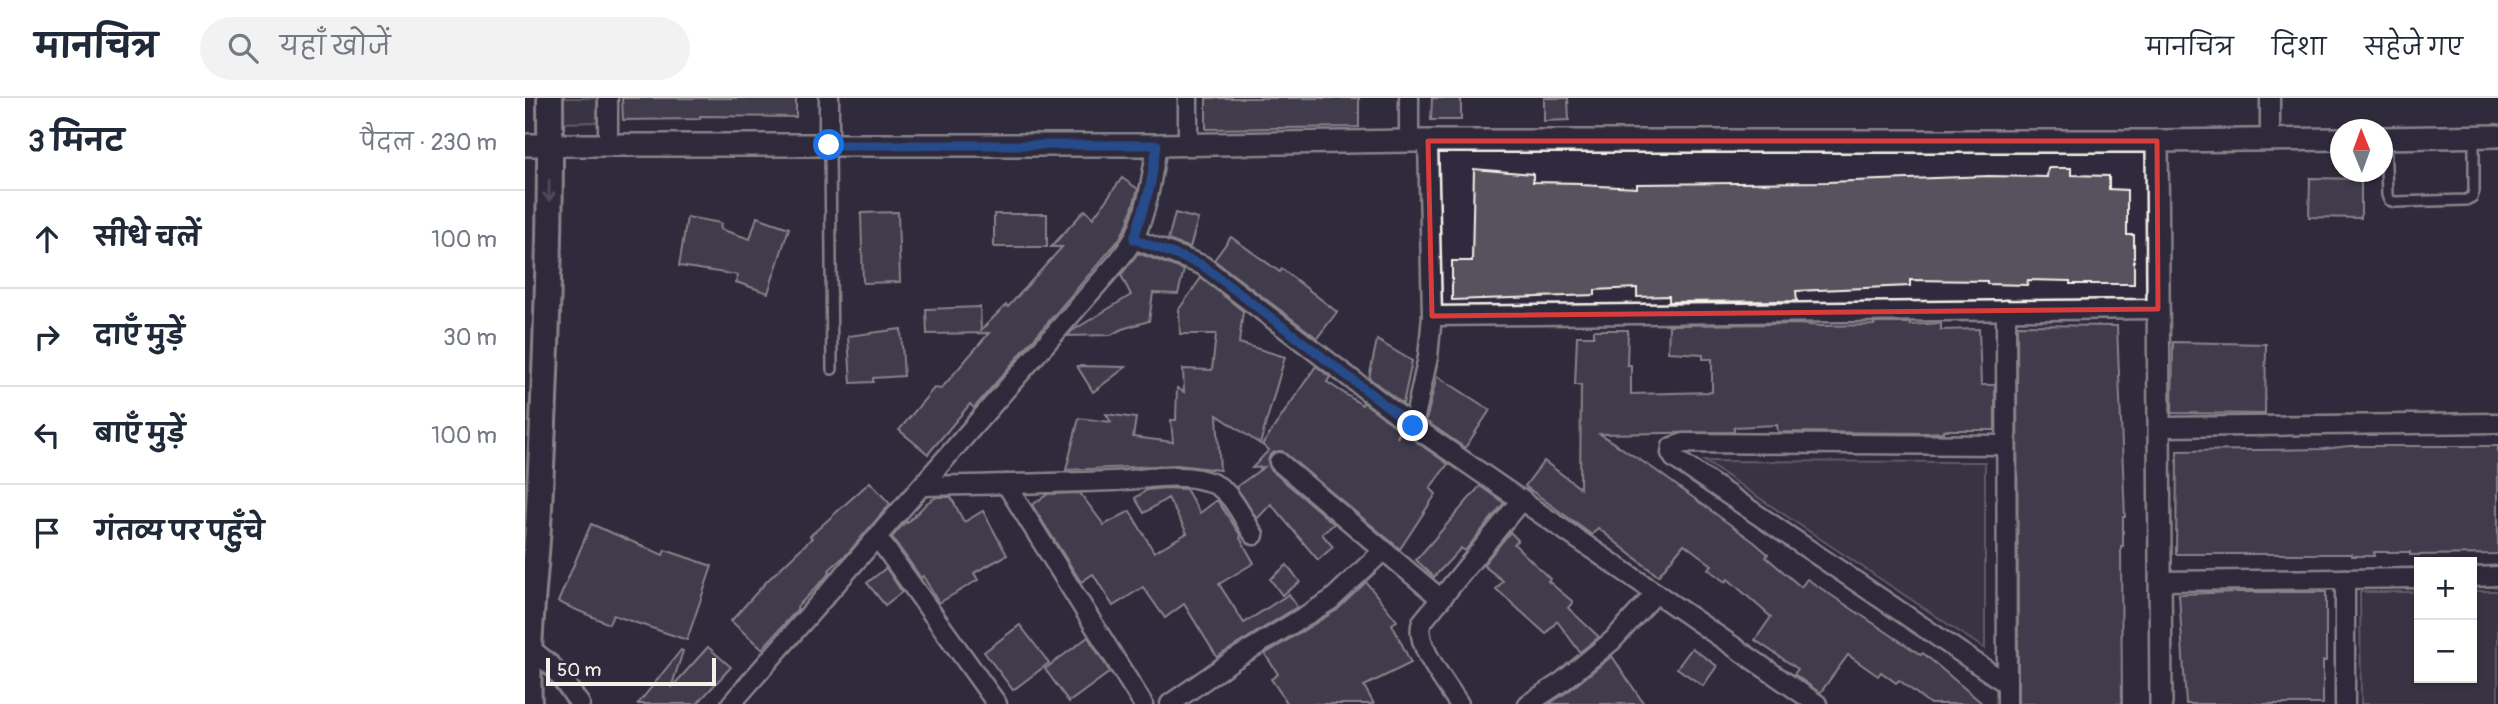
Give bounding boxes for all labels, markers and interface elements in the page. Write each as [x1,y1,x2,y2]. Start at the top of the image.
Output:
search box [200,17,690,80]
text: मानचित्र [35,26,158,67]
icon: search [224,29,262,67]
text: यहाँ खोजें [280,31,391,63]
text: मानचित्र [2146,33,2234,62]
text: दिशा [2272,33,2326,62]
text: सहेजे गए [2364,33,2463,62]
north arrow [2330,119,2393,182]
text: 3 मिनट [28,123,124,160]
text: पैदल · 230 m [360,128,497,157]
route start [813,129,844,160]
one-way arrow [542,179,555,202]
icon: ahead [28,220,66,258]
text: सीधे चलें [95,222,200,254]
text: 100 m [431,225,497,254]
icon: right [28,318,66,356]
text: दाएँ मुड़ें [95,320,184,352]
text: 30 m [443,323,497,352]
route end [1397,410,1428,441]
icon: left [28,416,66,454]
text: बाएँ मुड़ें [95,418,185,450]
text: 100 m [431,421,497,450]
icon: arrive [28,514,66,552]
text: गंतव्य पर पहुँचे [95,516,264,548]
map controls [2414,557,2477,683]
button: + [2414,557,2477,620]
button: − [2414,620,2477,683]
scale bar [546,655,716,687]
text: 50 m [557,658,601,682]

